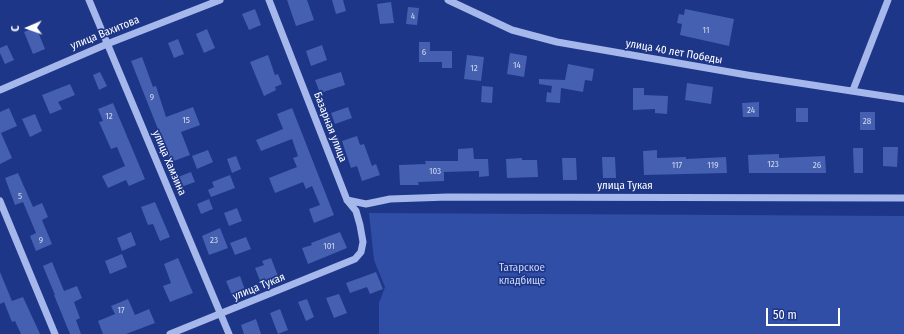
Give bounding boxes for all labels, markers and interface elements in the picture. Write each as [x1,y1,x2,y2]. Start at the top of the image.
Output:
north arrow [8,8,48,48]
house number: 4 [411,11,415,21]
street label: улица Вахитова [69,13,141,53]
text: С [9,25,22,32]
house number: 11 [703,25,709,35]
street label: улица 40 лет Победы [625,37,723,67]
house number: 6 [422,47,426,57]
house number: 14 [513,60,521,70]
house number: 12 [470,63,478,73]
street label: Базарная улица [311,90,349,164]
house number: 9 [150,92,154,102]
house number: 24 [747,105,755,115]
house number: 12 [105,111,113,121]
house number: 15 [182,115,190,125]
house number: 28 [863,116,871,126]
street label: улица Хамзина [149,128,189,198]
house number: 123 [767,159,779,169]
house number: 117 [672,160,682,170]
house number: 119 [707,160,719,170]
house number: 26 [813,160,821,170]
house number: 103 [429,166,441,176]
street label: улица Тукая [597,179,653,193]
house number: 5 [18,191,22,201]
house number: 9 [39,235,43,245]
house number: 23 [210,235,218,245]
house number: 101 [323,241,335,251]
park label: Татарское кладбище [499,261,545,287]
street label: улица Тукая [231,270,287,304]
scale bar [768,300,842,326]
house number: 17 [117,305,125,315]
text: 50 m [773,308,797,322]

